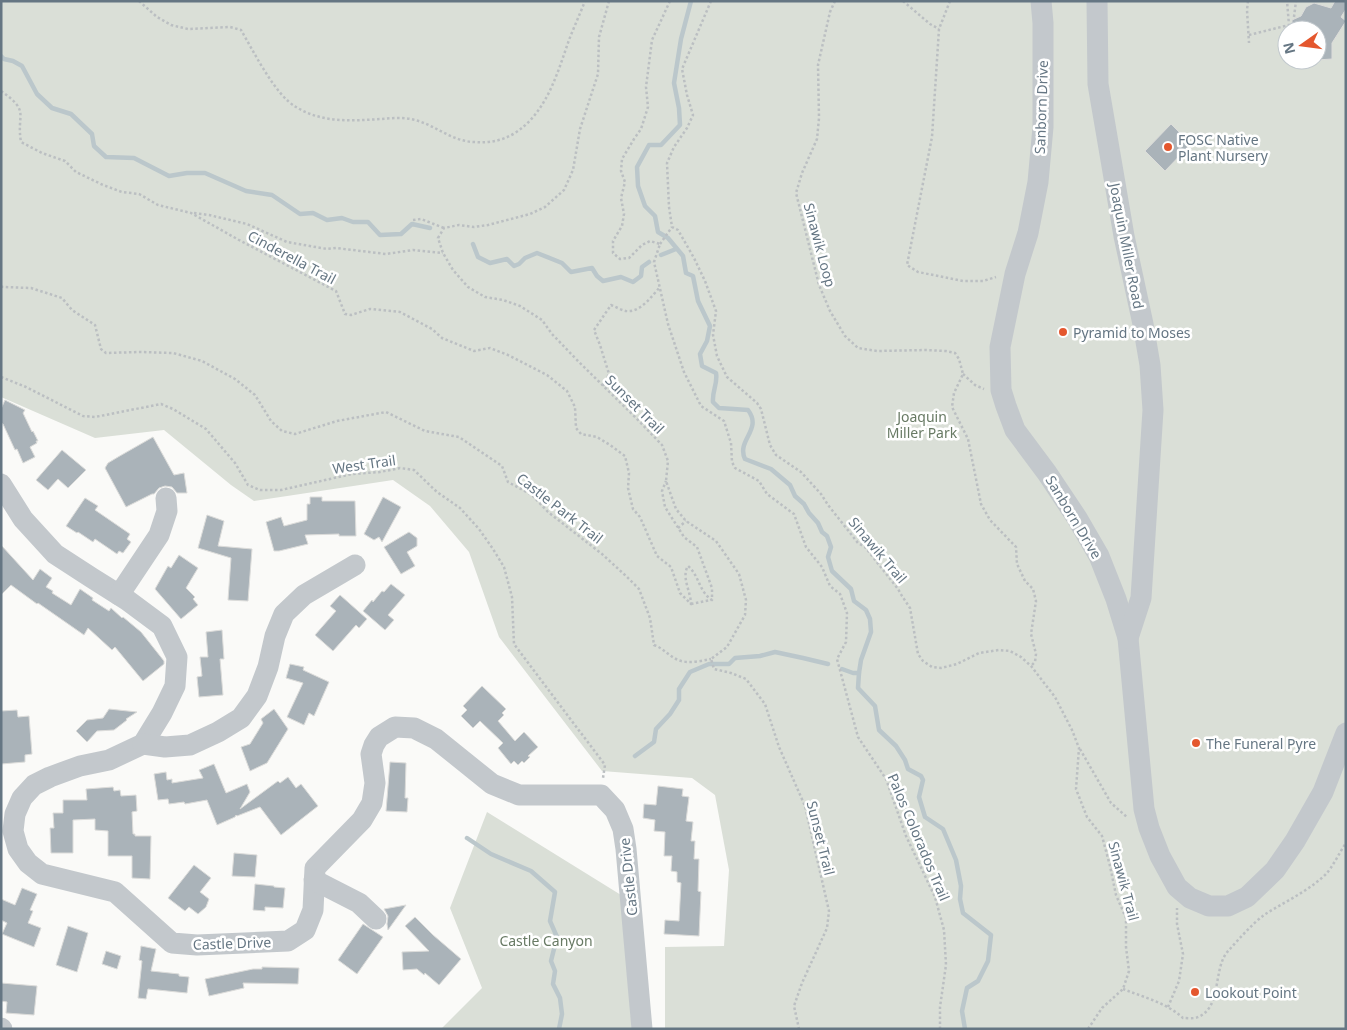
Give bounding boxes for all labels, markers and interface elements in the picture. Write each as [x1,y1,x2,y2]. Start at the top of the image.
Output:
north arrow [1277,20,1327,70]
text: N [1278,40,1299,56]
street label: Sanborn Drive [1030,60,1052,154]
place label: FOSC Native Plant Nursery [1178,130,1269,165]
marker: FOSC Native Plant Nursery [1162,141,1174,153]
street label: Joaquin Miller Road [1105,179,1149,311]
street label: Sinawik Loop [800,201,840,289]
street label: Cinderella Trail [245,226,339,288]
place label: Pyramid to Moses [1073,323,1191,342]
marker: Pyramid to Moses [1057,326,1069,338]
street label: Sunset Trail [601,370,669,438]
park label: Joaquin Miller Park [887,407,958,442]
street label: West Trail [331,450,397,478]
street label: Castle Park Trail [513,468,607,548]
street label: Sanborn Drive [1042,472,1106,562]
street label: Sinawik Trail [845,513,911,587]
place label: The Funeral Pyre [1206,734,1316,753]
marker: The Funeral Pyre [1190,737,1202,749]
street label: Palos Colorados Trail [884,770,954,904]
street label: Sunset Trail [803,799,839,877]
street label: Castle Drive [614,837,642,917]
street label: Sinawik Trail [1104,839,1144,923]
park label: Castle Canyon [499,931,593,950]
street label: Castle Drive [193,932,272,954]
place label: Lookout Point [1205,983,1297,1002]
marker: Lookout Point [1189,986,1201,998]

